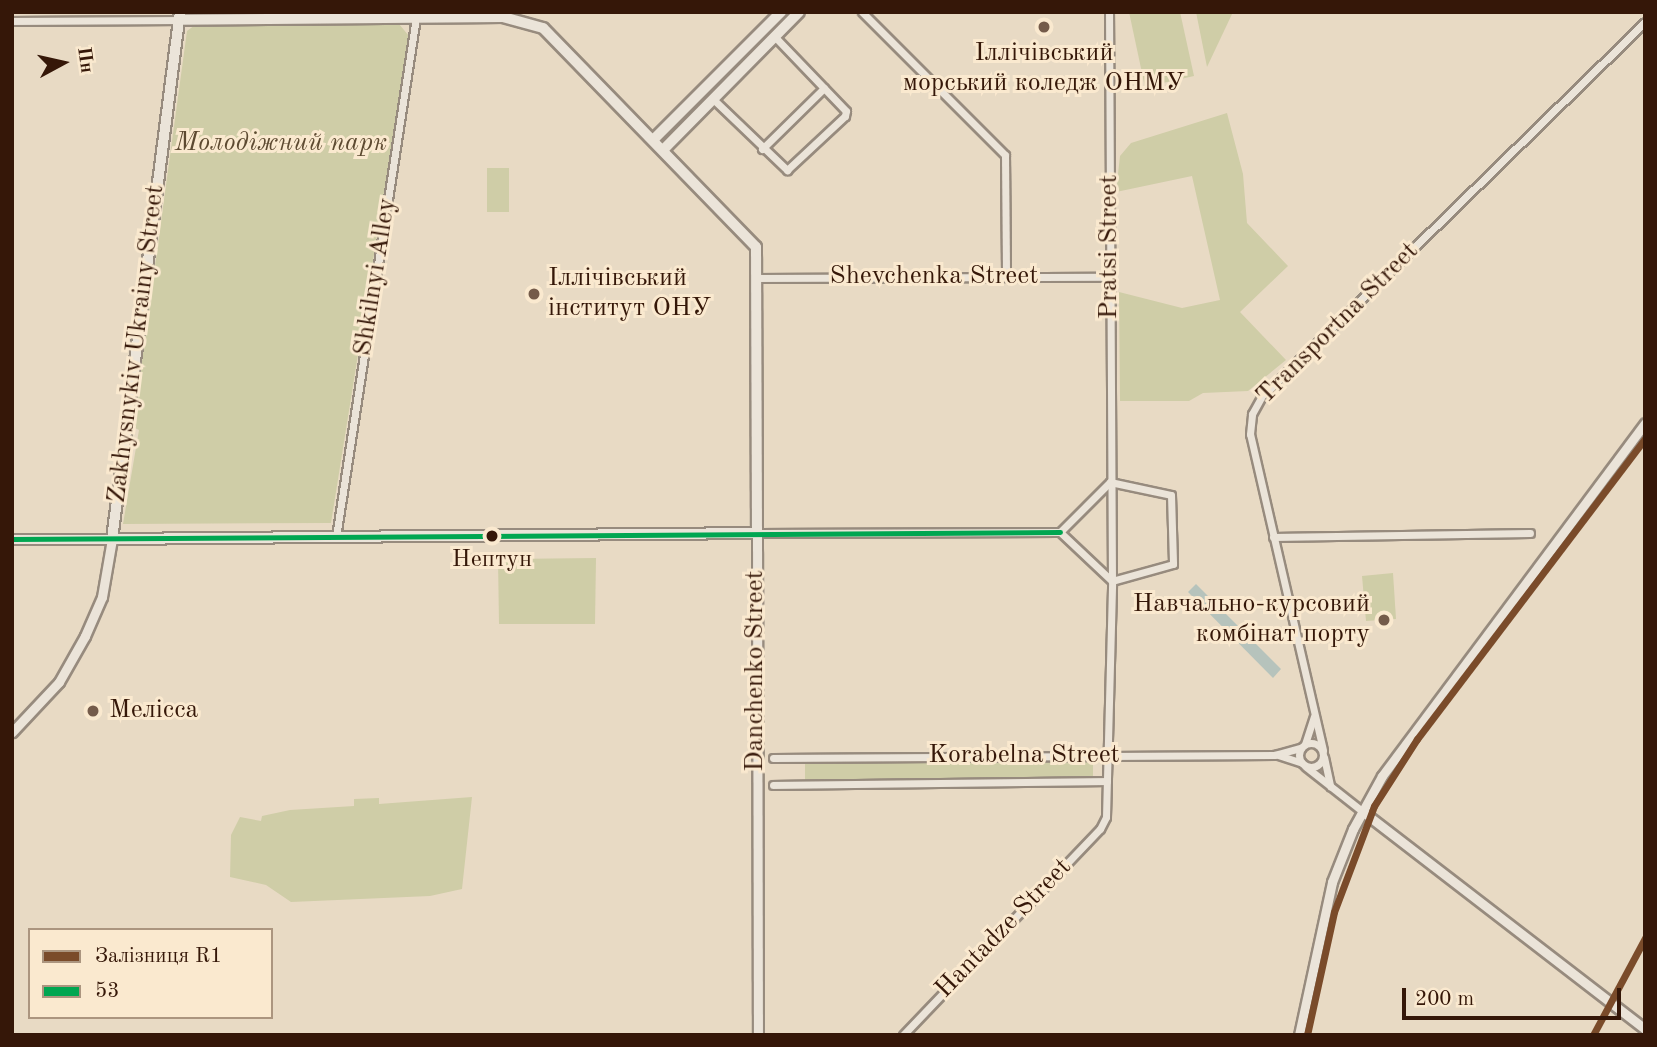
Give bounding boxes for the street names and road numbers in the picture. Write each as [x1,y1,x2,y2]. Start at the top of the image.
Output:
street label: Pratsi Street [1094,175,1126,319]
street label: Zakhysnykiv Ukrainy Street [102,183,172,505]
street label: Shkilnyi Alley [348,196,404,358]
street label: Transportna Street [1250,236,1426,412]
street label: Shevchenka Street [830,261,1038,293]
street label: Danchenko Street [740,570,772,772]
street label: Korabelna Street [928,740,1120,772]
street label: Hantadze Street [929,853,1079,1005]

